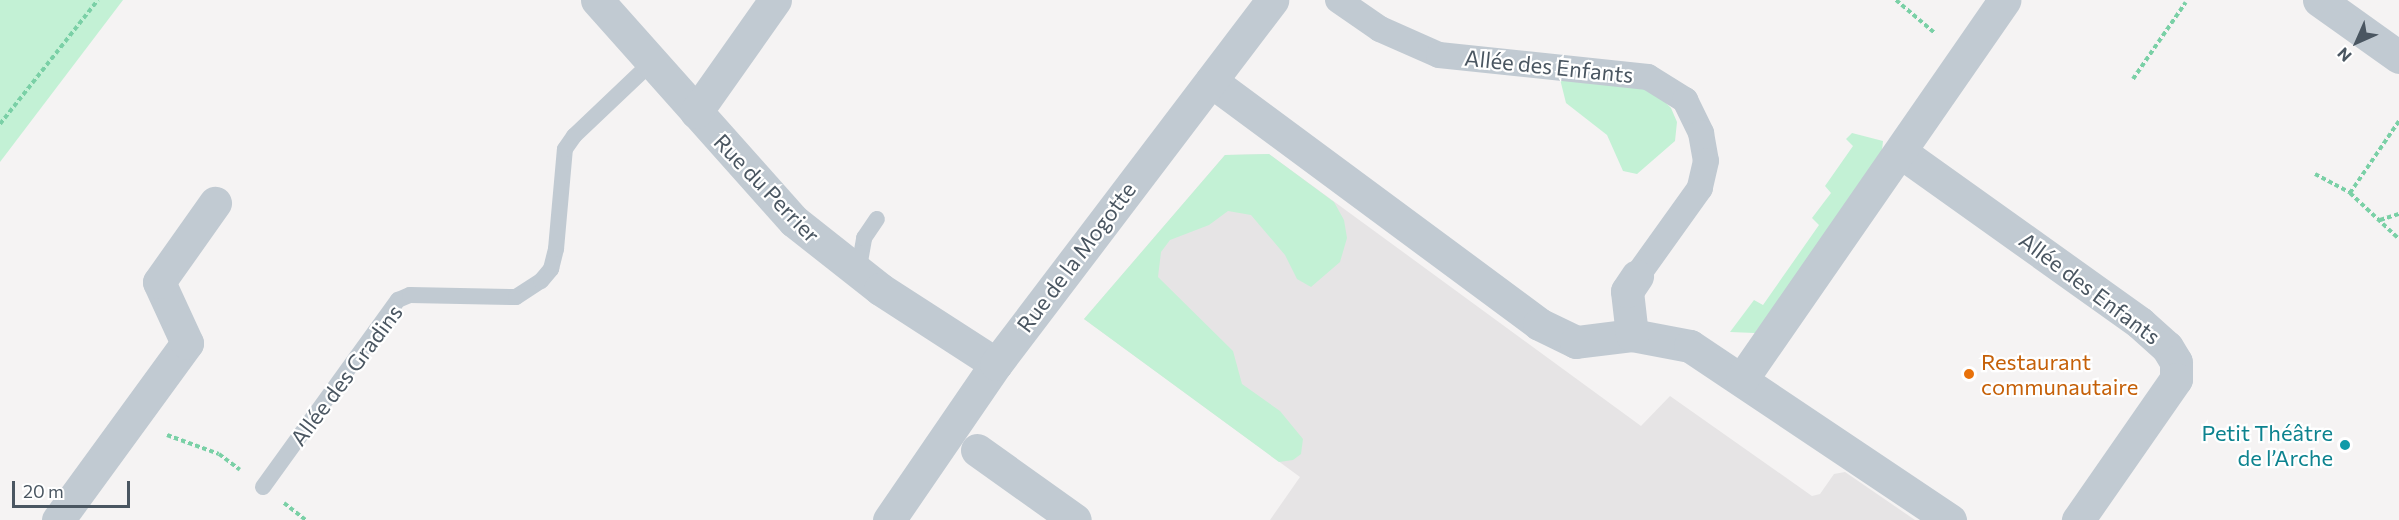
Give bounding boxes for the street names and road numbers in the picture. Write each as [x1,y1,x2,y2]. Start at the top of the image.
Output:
street label: Allée des Enfants [1463,44,1635,88]
street label: Rue du Perrier [709,128,825,248]
street label: Rue de la Mogotte [1011,177,1141,337]
street label: Allée des Enfants [2014,226,2166,350]
street label: Allée des Gradins [284,299,408,451]

